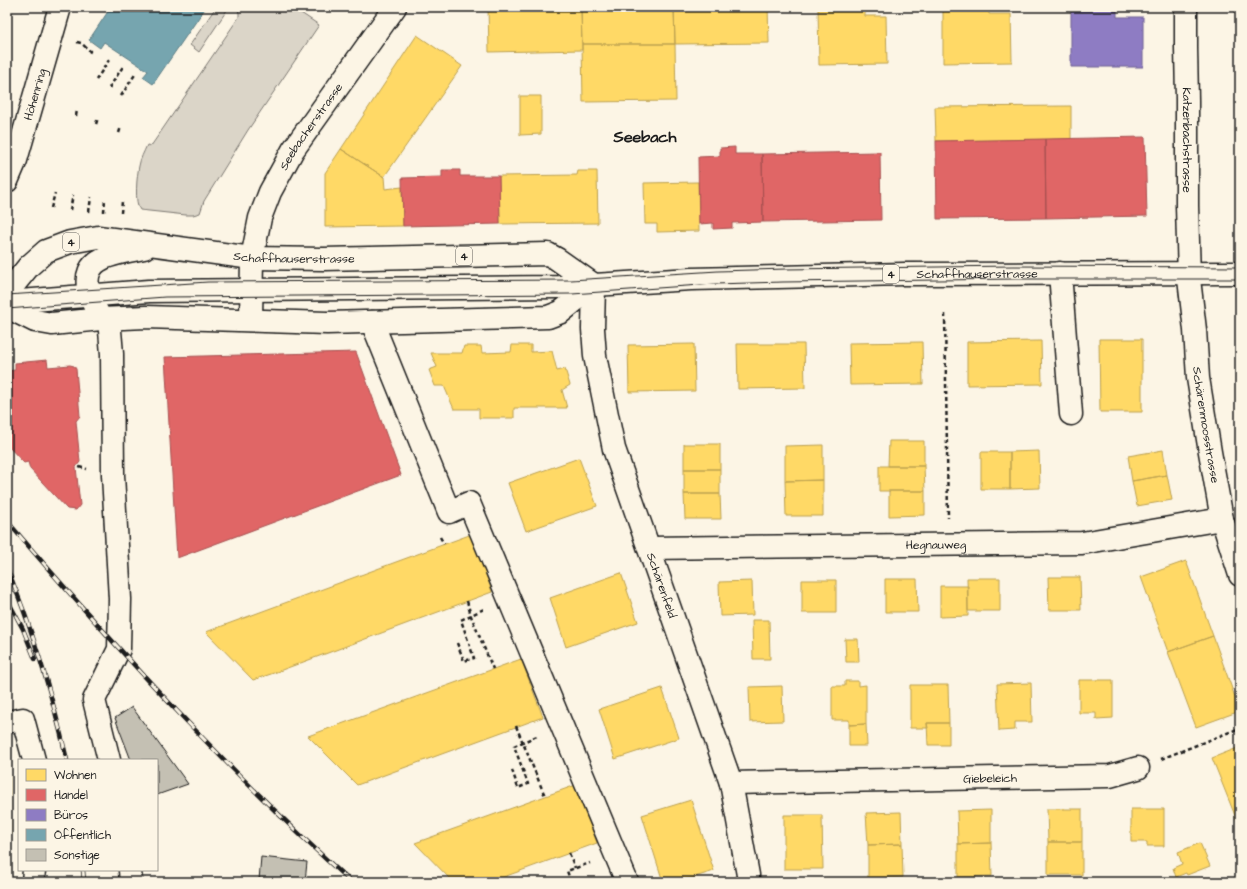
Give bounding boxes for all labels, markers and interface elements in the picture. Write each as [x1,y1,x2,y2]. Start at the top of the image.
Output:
street label: Höhenring [19,67,51,122]
street label: Seebacherstrasse [275,79,347,173]
street label: Katzenbachstrasse [1178,87,1196,193]
district label: Seebach [613,126,677,148]
road number: 4 [63,233,79,251]
street label: Schaffhauserstrasse [232,247,355,268]
road number: 4 [456,247,472,265]
road number: 4 [883,265,899,283]
street label: Schaffhauserstrasse [917,265,1038,282]
street label: Schärenmoosstrasse [1189,366,1224,485]
street label: Hegnauweg [906,536,966,554]
street label: Schärenfeld [642,550,681,620]
legend [18,759,158,871]
text: Wohnen [54,767,96,784]
street label: Giebeleich [963,769,1017,787]
text: Handel [54,787,88,804]
text: Büros [54,807,88,824]
text: Öffentlich [54,827,111,844]
text: Sonstige [54,847,100,865]

